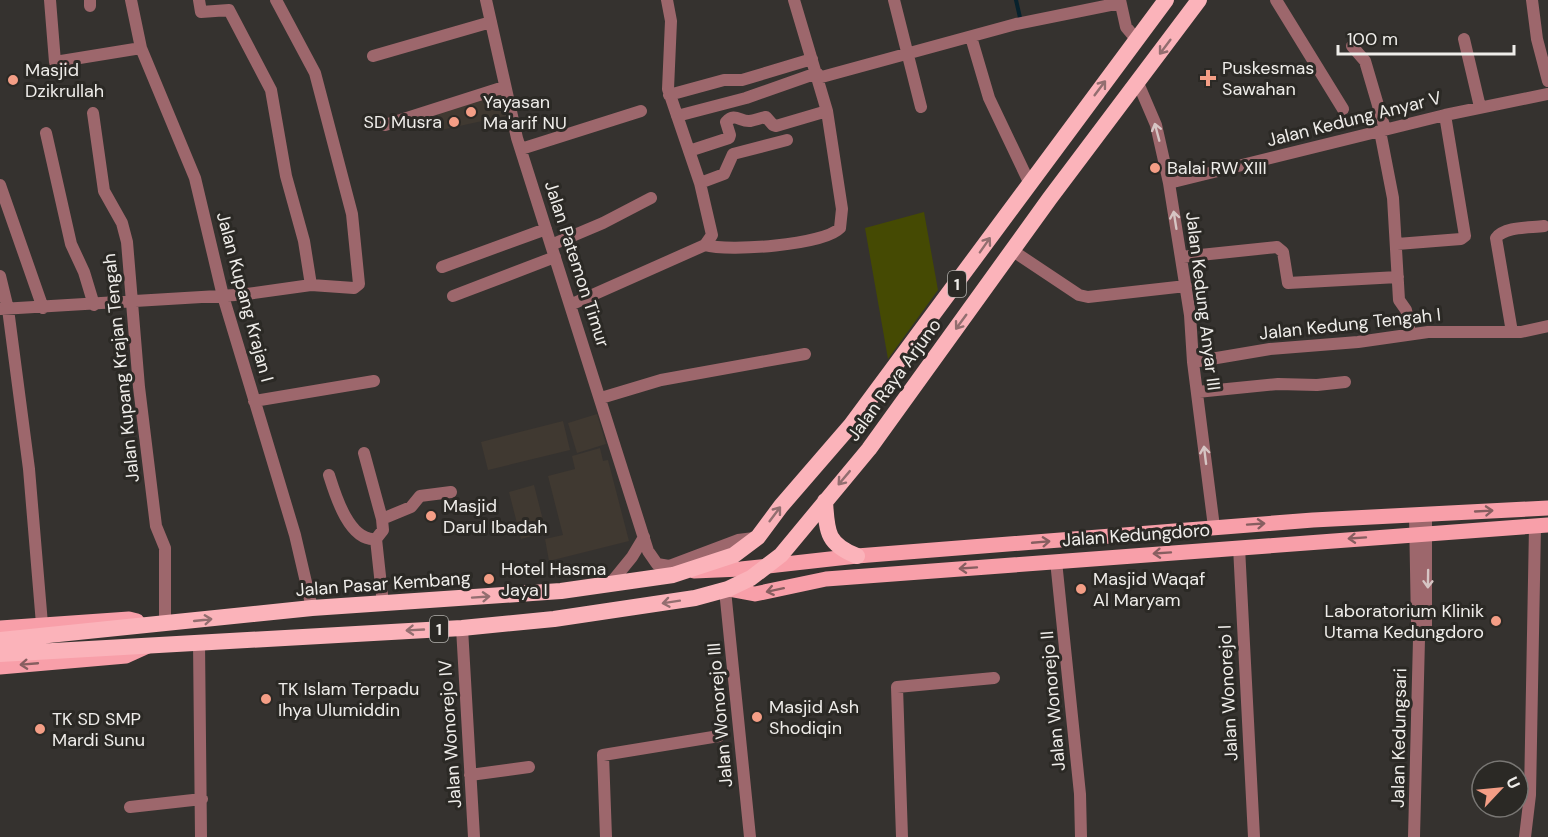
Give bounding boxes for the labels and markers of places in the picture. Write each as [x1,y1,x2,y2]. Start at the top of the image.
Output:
place label: Puskesmas Sawahan [1222,56,1314,101]
place label: Masjid Dzikrullah [25,58,104,103]
marker: Puskesmas Sawahan [1199,69,1217,87]
marker: Masjid Dzikrullah [6,73,20,87]
place label: Yayasan Ma'arif NU [483,90,567,135]
marker: Yayasan Ma'arif NU [464,105,478,119]
place label: SD Musra [363,110,442,134]
marker: SD Musra [447,115,461,129]
place label: Balai RW XIII [1167,156,1267,180]
marker: Balai RW XIII [1148,161,1162,175]
place label: Masjid Darul Ibadah [443,494,548,539]
marker: Masjid Darul Ibadah [424,509,438,523]
place label: Hotel Hasma Jaya I [501,557,606,602]
place label: Masjid Waqaf Al Maryam [1093,567,1205,612]
marker: Hotel Hasma Jaya I [482,572,496,586]
marker: Masjid Waqaf Al Maryam [1074,582,1088,596]
place label: Laboratorium Klinik Utama Kedungdoro [1324,599,1484,644]
marker: Laboratorium Klinik Utama Kedungdoro [1489,614,1503,628]
place label: TK Islam Terpadu Ihya Ulumiddin [278,677,419,722]
marker: TK Islam Terpadu Ihya Ulumiddin [259,692,273,706]
place label: Masjid Ash Shodiqin [769,695,859,740]
place label: TK SD SMP Mardi Sunu [52,707,145,752]
marker: Masjid Ash Shodiqin [750,710,764,724]
marker: TK SD SMP Mardi Sunu [33,722,47,736]

